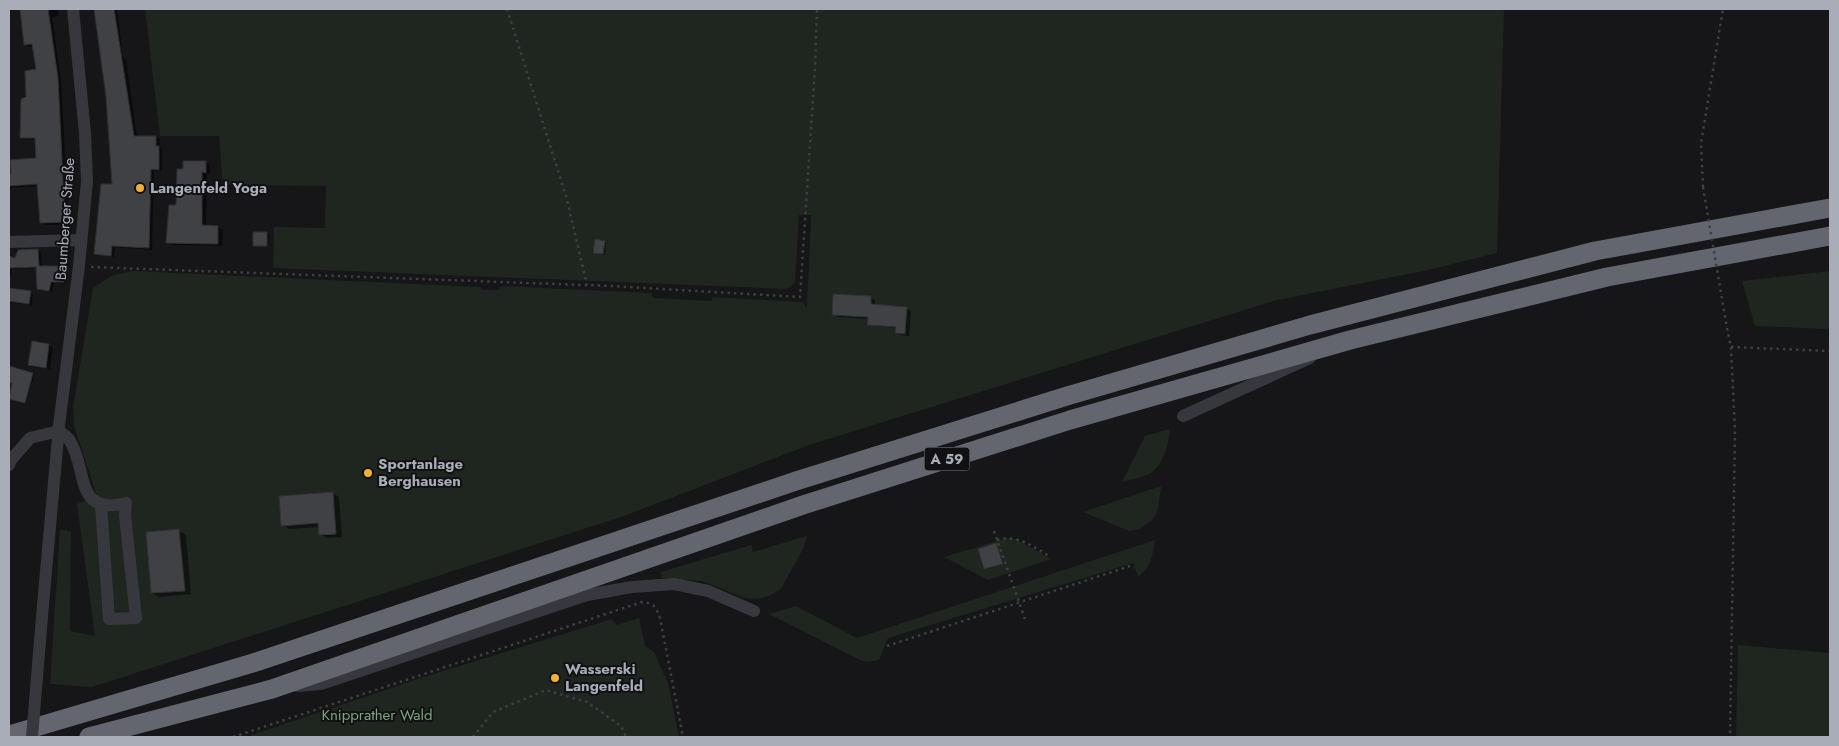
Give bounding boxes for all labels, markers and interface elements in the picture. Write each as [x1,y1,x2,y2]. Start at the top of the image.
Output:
street label: Baumberger Straße [50,157,80,281]
place label: Langenfeld Yoga [150,177,267,199]
marker: Langenfeld Yoga [134,182,146,194]
road number: A 59 [924,448,970,470]
place label: Sportanlage Berghausen [378,453,463,492]
marker: Sportanlage Berghausen [362,467,374,479]
place label: Wasserski Langenfeld [565,658,643,697]
marker: Wasserski Langenfeld [549,672,561,684]
park label: Knipprather Wald [321,704,433,726]

